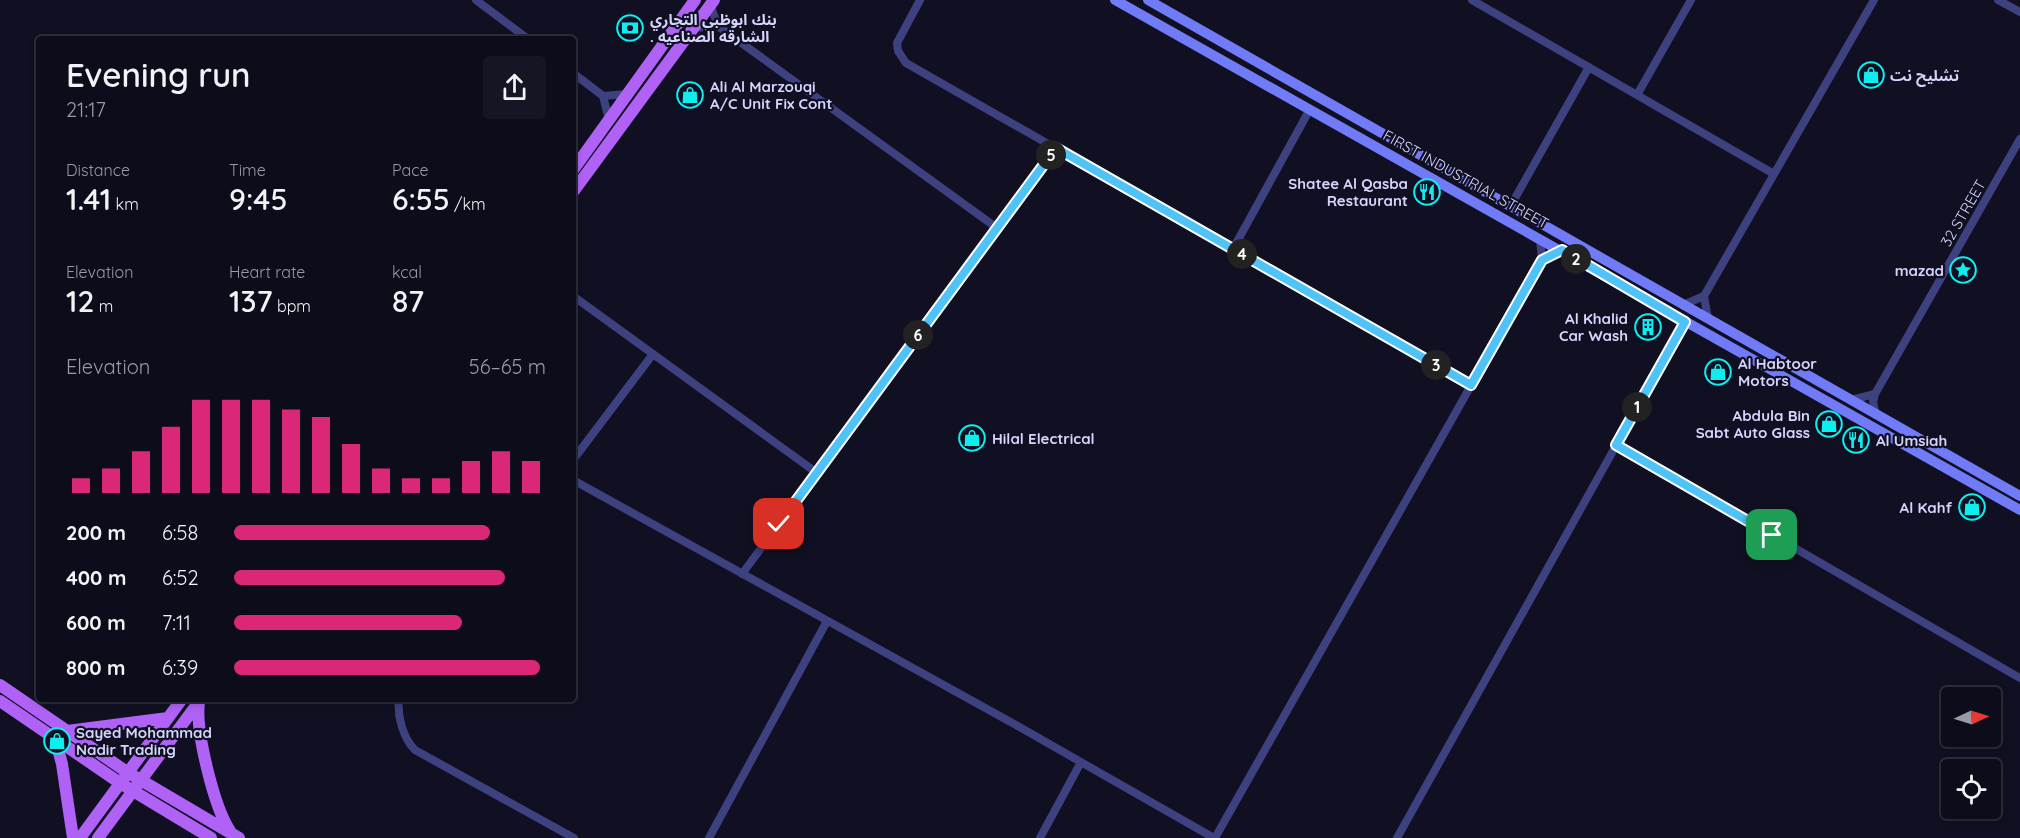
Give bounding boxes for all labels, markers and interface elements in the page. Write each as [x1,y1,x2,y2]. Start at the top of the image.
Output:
place label: بنك ابوظبي التجاري . الشارقه الصناعيه [650,10,777,46]
bank icon: بنك ابوظبي التجاري . الشارقه الصناعيه [615,13,645,43]
text: Evening run [66,54,251,95]
button: share [483,56,546,119]
shop icon: تشليح نت [1856,60,1886,90]
place label: تشليح نت [1890,66,1960,87]
place label: Ali Al Marzouqi A/C Unit Fix Cont [710,77,832,113]
shop icon: Ali Al Marzouqi A/C Unit Fix Cont [675,80,705,110]
text: 21:17 [66,97,106,122]
street label: FIRST INDUSTRIAL STREET [1380,125,1552,233]
pin: 5 [1036,140,1066,170]
text: 5 [1046,145,1056,165]
text: Distance [66,160,130,180]
text: Time [229,160,266,180]
text: Pace [392,160,428,180]
place label: Shatee Al Qasba Restaurant [1288,174,1408,210]
street label: 32 STREET [1936,176,1990,250]
restaurant icon: Shatee Al Qasba Restaurant [1412,177,1442,207]
text: 1.41 [66,180,111,218]
text: 9:45 [229,180,287,218]
text: 6:55 [392,180,450,218]
text: km [111,194,139,214]
text: /km [450,194,486,214]
pin: 4 [1227,239,1257,269]
text: 4 [1237,244,1247,264]
pin: 2 [1561,244,1591,274]
text: 2 [1571,249,1581,269]
place icon: mazad [1948,255,1978,285]
place label: mazad [1895,261,1944,280]
text: Elevation [66,262,133,282]
text: Heart rate [229,262,305,282]
text: kcal [392,262,422,282]
text: 12 [66,282,94,320]
text: 137 [229,282,273,320]
text: 87 [392,282,424,320]
text: m [94,296,113,316]
text: bpm [273,296,311,316]
place label: Al Khalid Car Wash [1559,309,1628,345]
building icon: Al Khalid Car Wash [1633,312,1663,342]
pin: 6 [903,320,933,350]
text: 6 [914,325,922,345]
pin: 3 [1421,350,1451,380]
text: Elevation [66,354,150,379]
text: 56–65 m [469,354,546,379]
place label: Al Habtoor Motors [1738,354,1817,390]
text: 3 [1432,355,1440,375]
shop icon: Al Habtoor Motors [1703,357,1733,387]
pin: 1 [1622,392,1652,422]
text: 1 [1634,397,1640,417]
place label: Abdula Bin Sabt Auto Glass [1696,406,1810,442]
shop icon: Abdula Bin Sabt Auto Glass [1814,409,1844,439]
shop icon: Hilal Electrical [957,423,987,453]
restaurant icon: Al Umsiah [1841,425,1871,455]
place label: Hilal Electrical [992,429,1095,448]
place label: Al Umsiah [1876,431,1947,450]
shop icon: Al Kahf [1957,492,1987,522]
pin [753,498,804,549]
place label: Al Kahf [1900,498,1952,517]
icon: check [762,507,795,540]
pin [1746,509,1797,560]
icon: arrive [1755,518,1788,551]
text: 200 m [66,520,126,545]
text: 6:58 [162,520,198,545]
text: 400 m [66,565,126,590]
text: 6:52 [162,565,198,590]
text: 600 m [66,610,126,635]
text: 7:11 [162,610,191,635]
text: 800 m [66,655,126,680]
text: 6:39 [162,655,198,680]
north arrow [1941,687,2001,747]
map controls [1941,687,2001,819]
place label: Sayed Mohammad Nadir Trading [76,723,212,759]
shop icon: Sayed Mohammad Nadir Trading [42,726,72,756]
button: locate [1941,759,2001,819]

